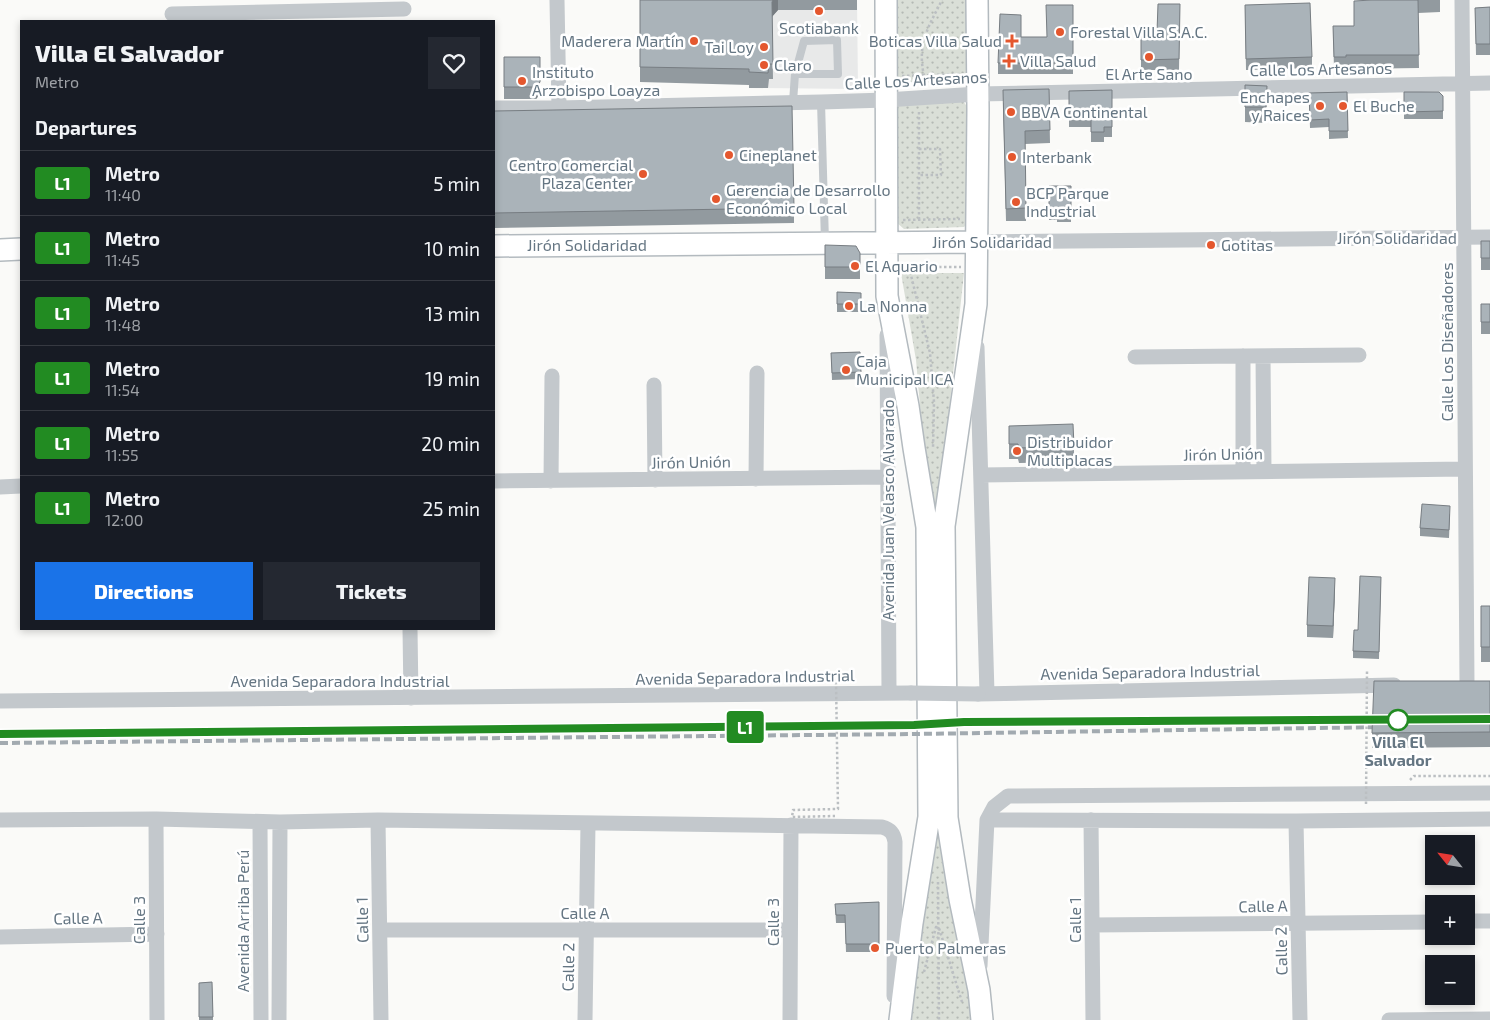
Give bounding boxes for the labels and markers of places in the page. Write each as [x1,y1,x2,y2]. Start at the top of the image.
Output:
marker: Scotiabank [813,5,825,17]
place label: Scotiabank [779,18,859,37]
place label: Forestal Villa S.A.C. [1070,22,1207,41]
marker: Forestal Villa S.A.C. [1054,26,1066,38]
place label: Maderera Martín [561,31,684,50]
place label: Boticas Villa Salud [869,31,1002,50]
marker: Maderera Martín [688,35,700,47]
marker: Boticas Villa Salud [1006,35,1018,47]
place label: Tai Loy [704,37,755,56]
marker: Tai Loy [758,41,770,53]
place label: Villa Salud [1020,51,1096,70]
marker: El Arte Sano [1143,51,1155,63]
marker: Villa Salud [1002,54,1016,68]
place label: Claro [774,55,812,74]
marker: Claro [758,59,770,71]
place label: Instituto Arzobispo Loayza [532,62,660,99]
place label: El Arte Sano [1105,64,1193,83]
marker: Instituto Arzobispo Loayza [516,75,528,87]
place label: Enchapes y Raices [1240,87,1310,124]
place label: El Buche [1353,96,1415,115]
marker: Enchapes y Raices [1314,100,1326,112]
marker: El Buche [1337,100,1349,112]
place label: BBVA Continental [1021,102,1148,121]
marker: BBVA Continental [1005,106,1017,118]
place label: Cineplanet [739,145,817,164]
place label: Interbank [1022,147,1092,166]
marker: Cineplanet [723,149,735,161]
marker: Interbank [1006,151,1018,163]
place label: Centro Comercial Plaza Center [509,155,634,192]
marker: Centro Comercial Plaza Center [637,168,649,180]
place label: Gerencia de Desarrollo Económico Local [726,180,891,217]
place label: BCP Parque Industrial [1026,183,1109,220]
marker: Gerencia de Desarrollo Económico Local [710,193,722,205]
marker: BCP Parque Industrial [1010,196,1022,208]
place label: Gotitas [1221,235,1273,254]
marker: Gotitas [1205,239,1217,251]
place label: El Aquario [865,256,938,275]
marker: El Aquario [849,260,861,272]
place label: La Nonna [859,296,927,315]
marker: La Nonna [843,300,855,312]
place label: Caja Municipal ICA [856,351,954,388]
marker: Caja Municipal ICA [840,364,852,376]
place label: Distribuidor Multiplacas [1027,432,1114,469]
marker: Distribuidor Multiplacas [1011,445,1023,457]
marker: Villa El Salvador [1387,709,1409,731]
place label: Villa El Salvador [1364,732,1432,769]
place label: Puerto Palmeras [885,938,1006,957]
marker: Puerto Palmeras [869,942,881,954]

